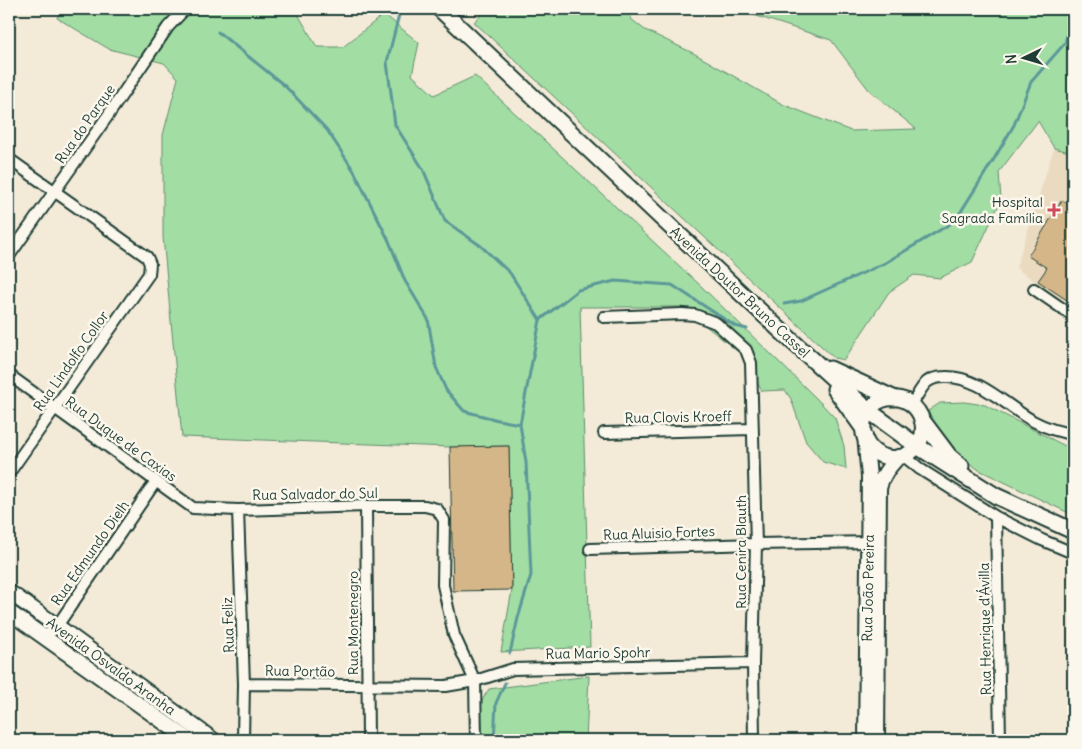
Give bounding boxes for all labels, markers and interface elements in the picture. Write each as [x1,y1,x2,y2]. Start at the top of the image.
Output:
north arrow [1000,32,1050,82]
text: N [1002,54,1020,65]
street label: Rua do Parque [51,81,119,167]
place label: Hospital Sagrada Família [941,193,1043,227]
marker: Hospital Sagrada Família [1047,203,1061,217]
street label: Avenida Doutor Bruno Cassel [666,222,814,362]
street label: Rua Lindolfo Collor [30,307,113,415]
street label: Rua Duque de Caxias [62,392,180,486]
street label: Rua Clovis Kroeff [624,407,732,427]
street label: Rua Salvador do Sul [252,484,378,504]
street label: Rua Cenira Blauth [732,495,750,609]
street label: Rua Edmundo Dielh [47,497,133,609]
street label: Rua Aluisio Fortes [603,522,715,544]
street label: Rua João Pereira [858,534,878,642]
street label: Rua Henrique d'Ávilla [975,562,995,696]
street label: Rua Montenegro [344,571,362,675]
street label: Rua Feliz [218,596,238,653]
street label: Avenida Osvaldo Aranha [43,613,179,719]
street label: Rua Mario Spohr [545,643,651,663]
street label: Rua Portão [265,661,336,681]

